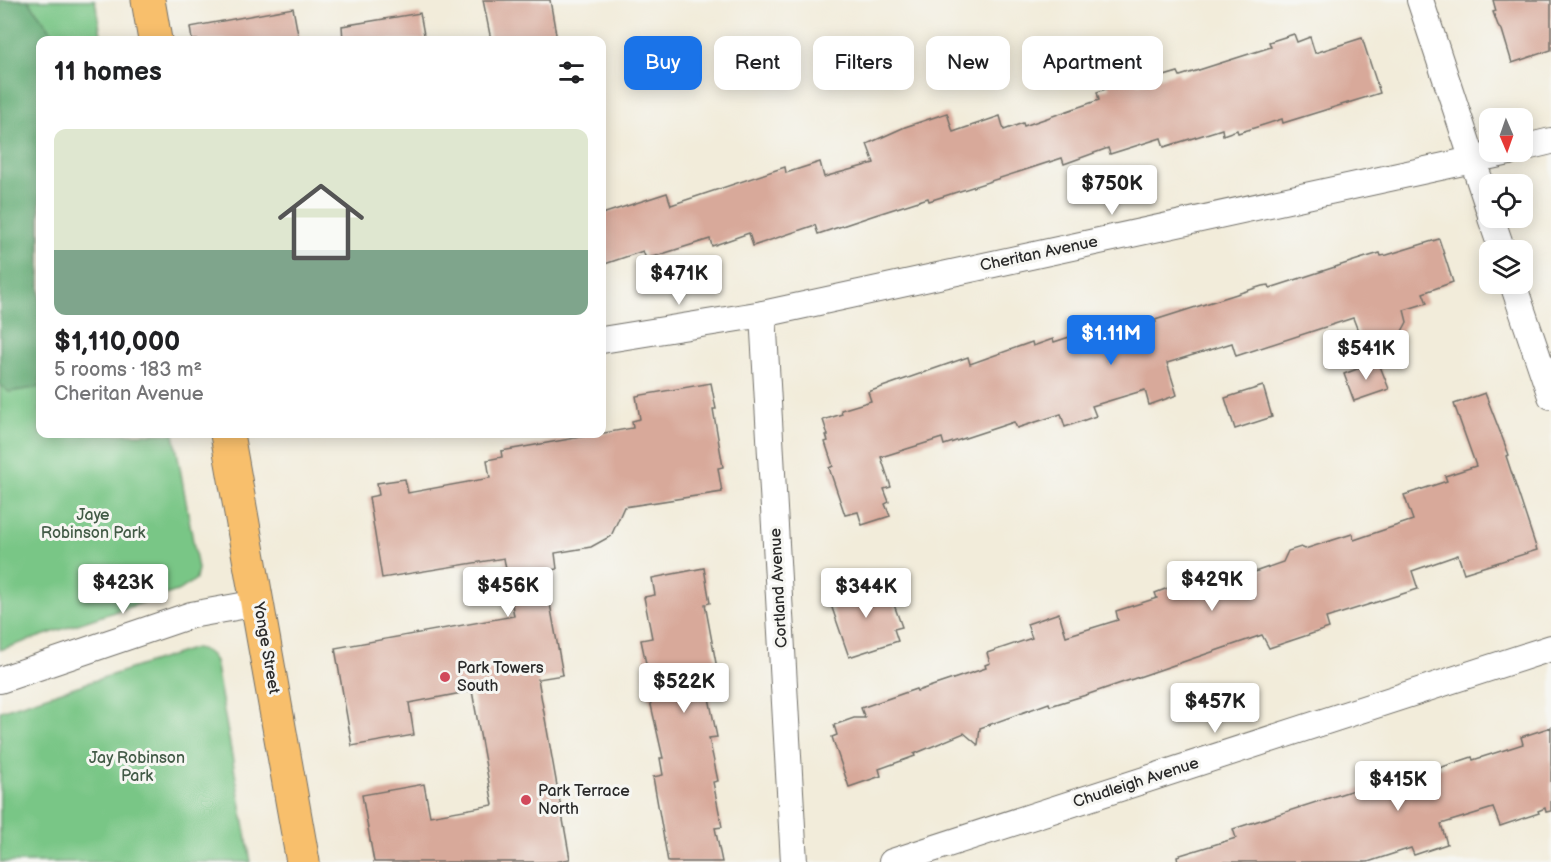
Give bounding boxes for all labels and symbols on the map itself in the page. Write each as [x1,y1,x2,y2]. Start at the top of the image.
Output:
north arrow [1479,108,1533,162]
pin: $750K [1070,165,1154,216]
street label: Cheritan Avenue [978,232,1100,276]
pin: $471K [637,255,721,306]
pin: $1.11M [1062,315,1160,366]
pin: $541K [1324,330,1408,381]
park label: Jaye Robinson Park [41,506,145,543]
street label: Cortland Avenue [766,527,792,648]
pin: $429K [1170,561,1254,612]
pin: $423K [81,564,165,615]
pin: $456K [466,567,550,618]
pin: $344K [824,568,908,619]
street label: Yonge Street [248,600,283,695]
place label: Park Towers South [457,659,544,696]
pin: $522K [642,663,726,714]
marker: Park Towers South [438,670,452,684]
pin: $457K [1173,683,1257,734]
park label: Jay Robinson Park [89,749,185,786]
street label: Chudleigh Avenue [1071,754,1202,812]
pin: $415K [1356,761,1440,812]
place label: Park Terrace North [538,782,630,819]
marker: Park Terrace North [519,793,533,807]

